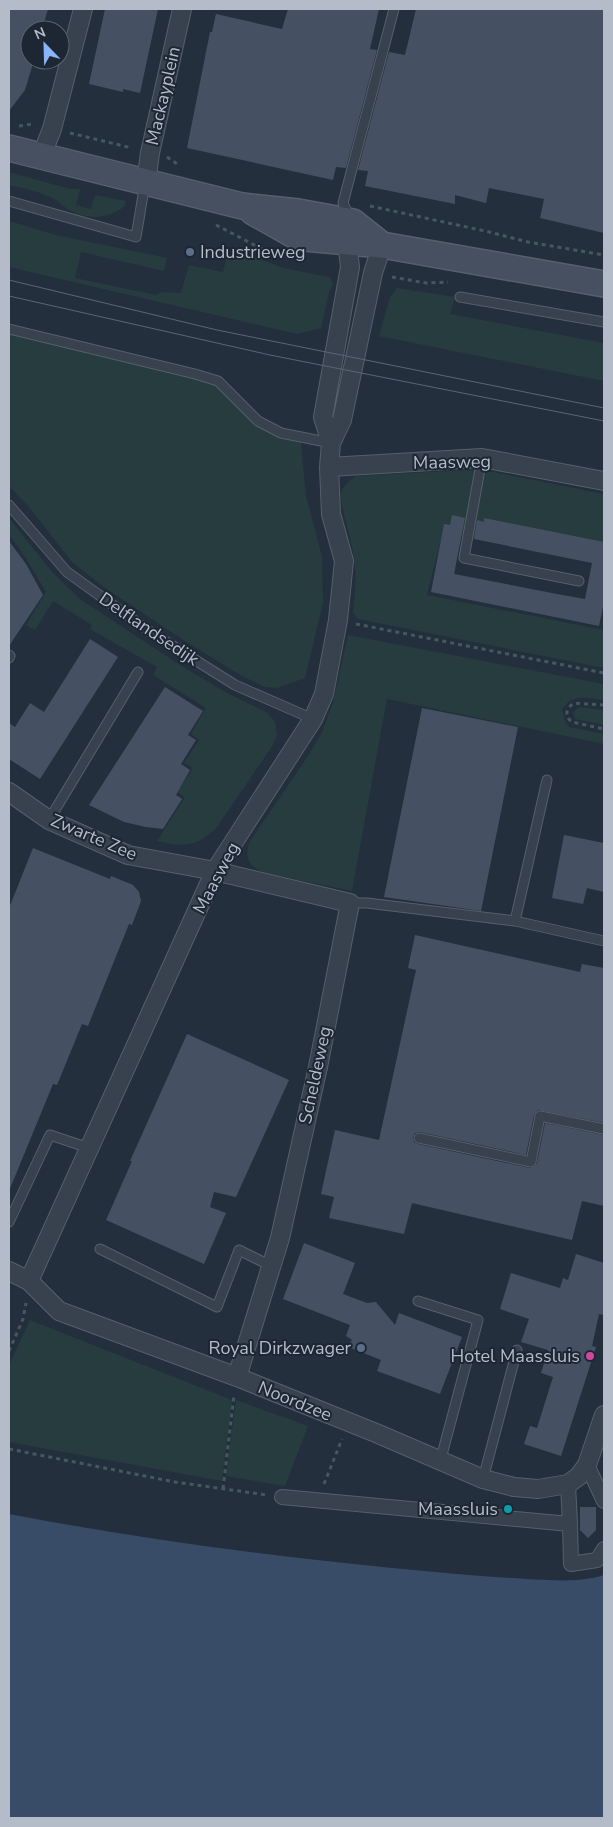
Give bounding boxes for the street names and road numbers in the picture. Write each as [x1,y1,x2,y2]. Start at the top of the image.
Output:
street label: Mackayplein [140,44,186,148]
street label: Maasweg [413,449,491,475]
street label: Delflandsedijk [94,587,205,672]
street label: Zwarte Zee [47,808,141,866]
street label: Maasweg [187,838,245,918]
street label: Scheldeweg [293,1024,337,1126]
street label: Noordzee [255,1375,335,1427]

